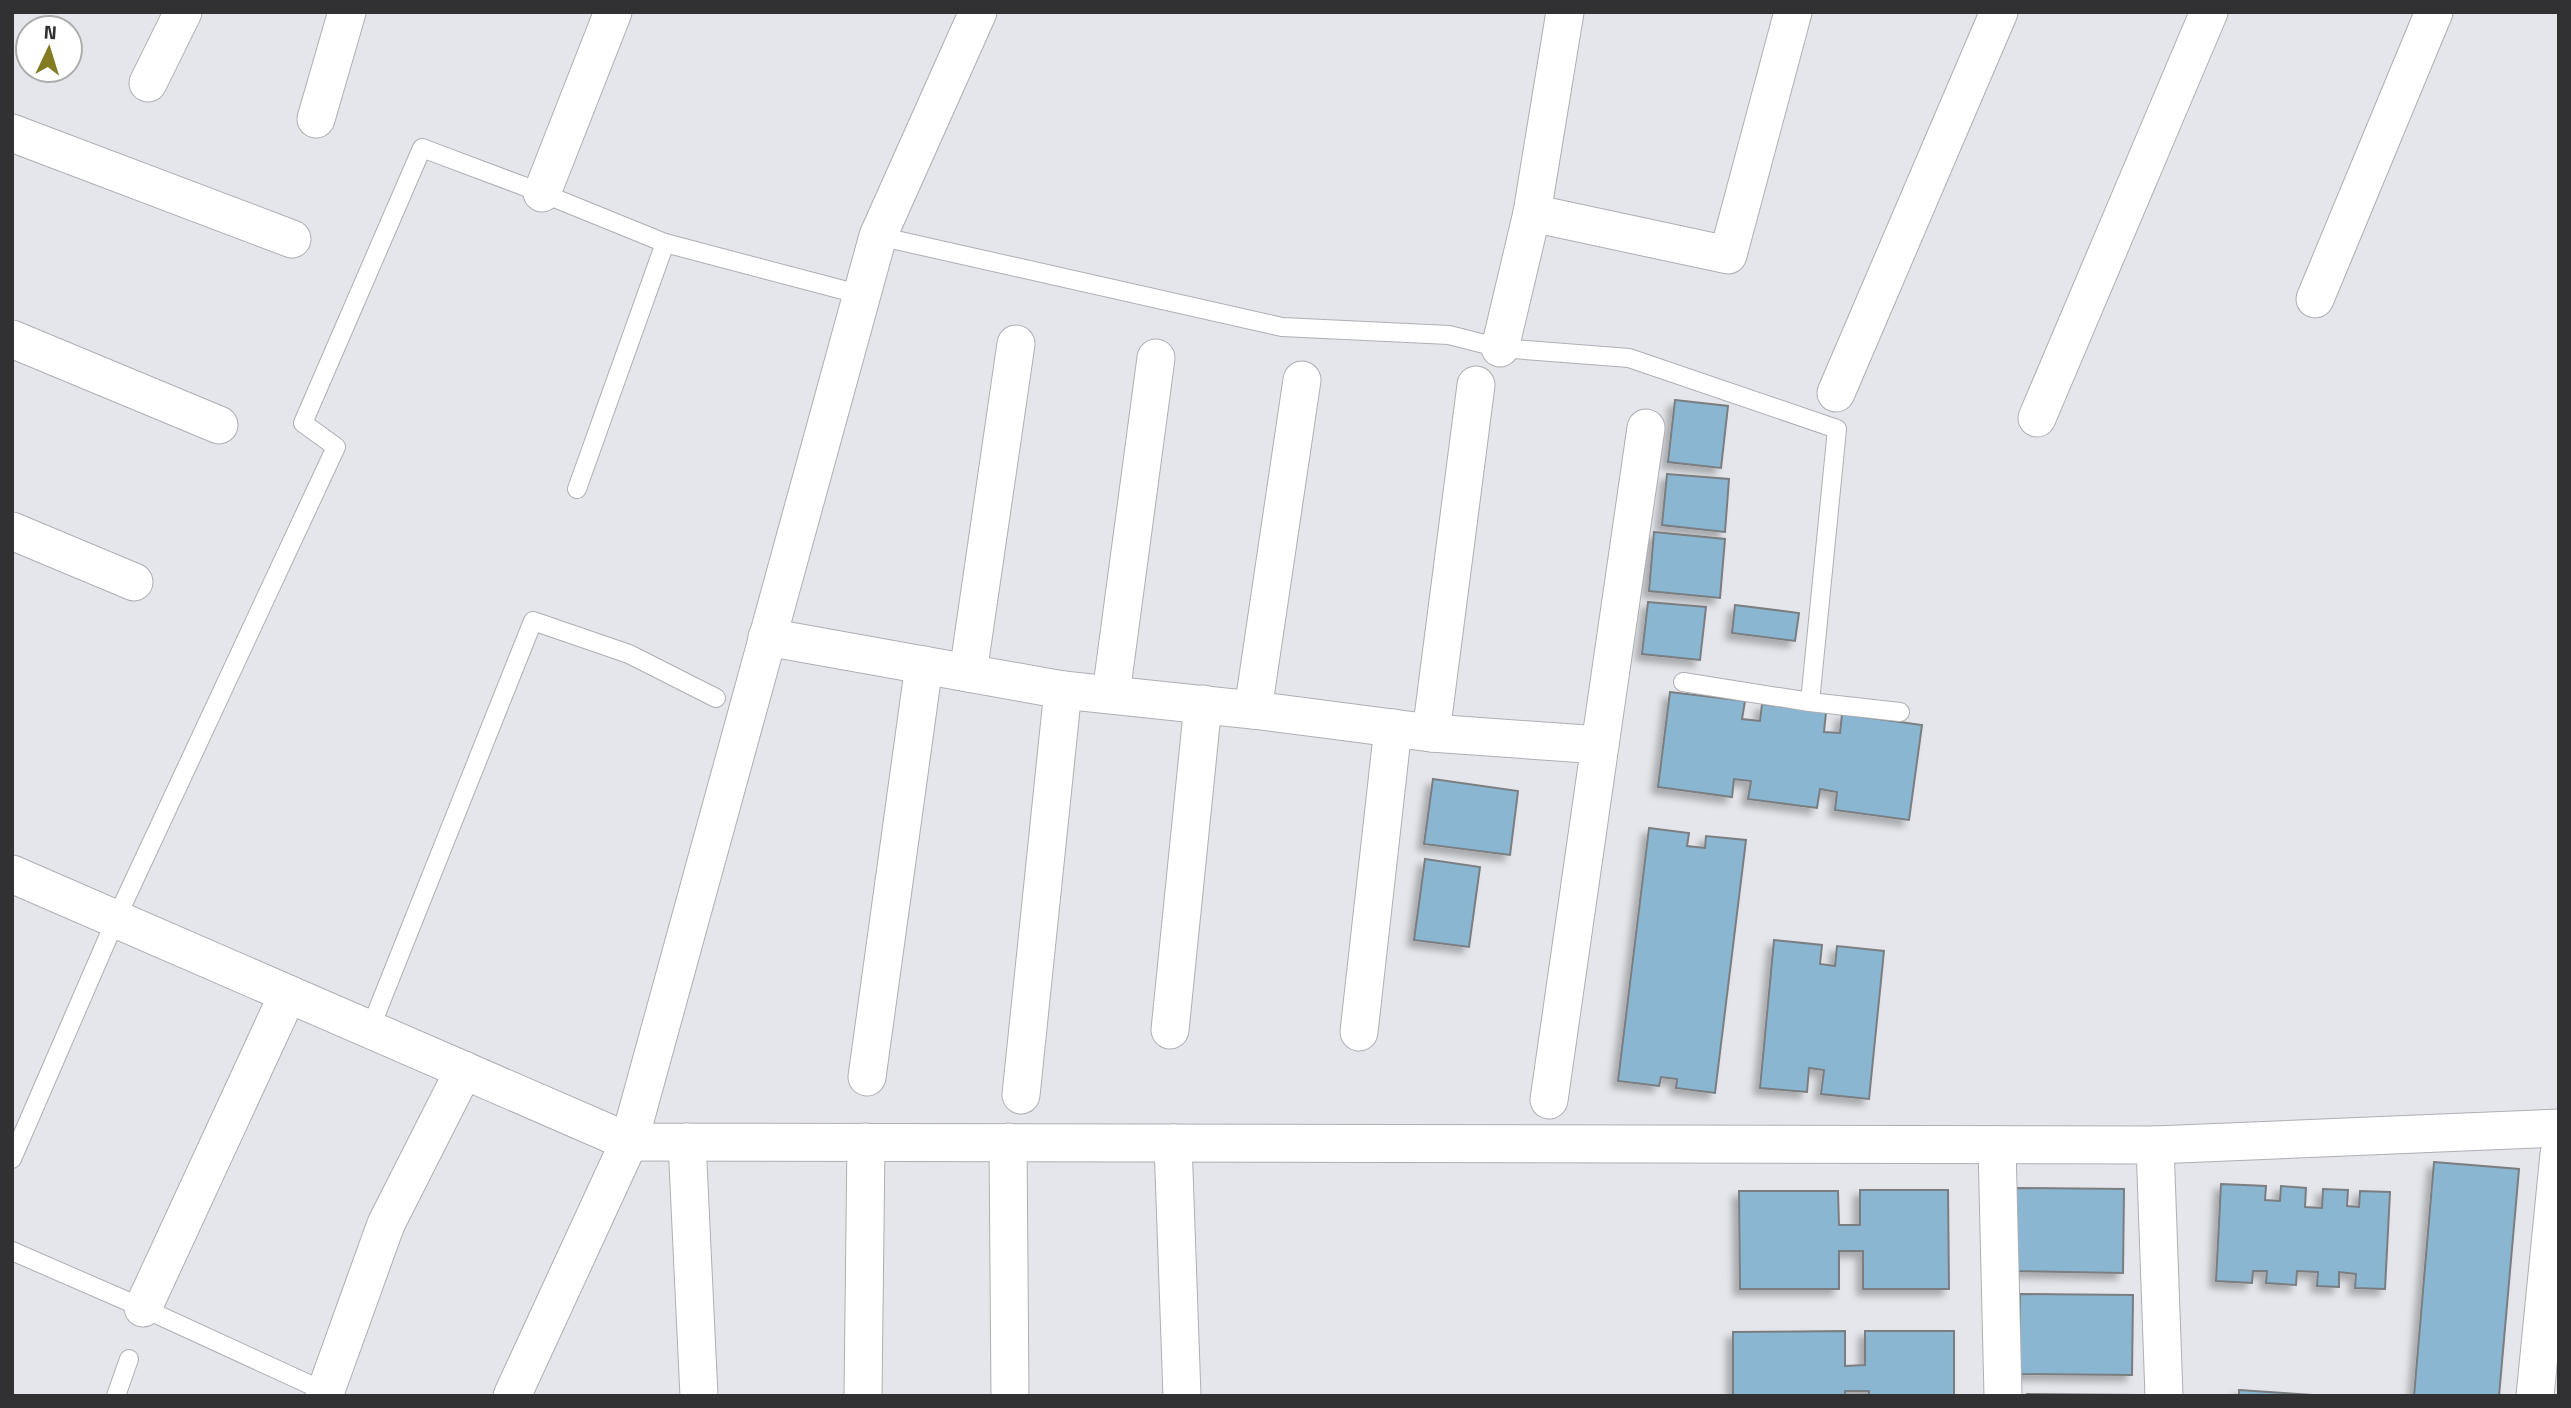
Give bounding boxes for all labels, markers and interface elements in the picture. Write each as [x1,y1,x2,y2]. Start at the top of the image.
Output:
north arrow [14,14,84,84]
text: N [43,17,58,46]

